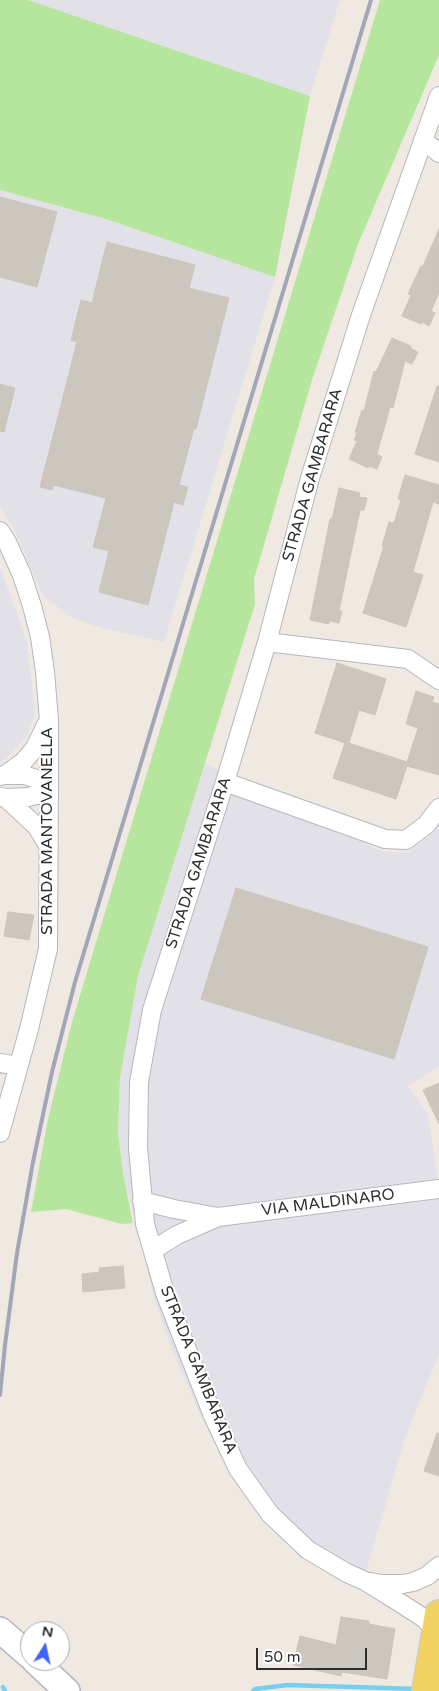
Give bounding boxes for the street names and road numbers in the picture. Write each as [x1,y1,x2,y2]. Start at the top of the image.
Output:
street label: STRADA GAMBARARA [279,386,347,564]
street label: STRADA MANTOVANELLA [38,727,58,935]
street label: STRADA GAMBARARA [162,775,236,951]
street label: VIA MALDINARO [260,1185,396,1221]
street label: STRADA GAMBARARA [155,1283,241,1457]

